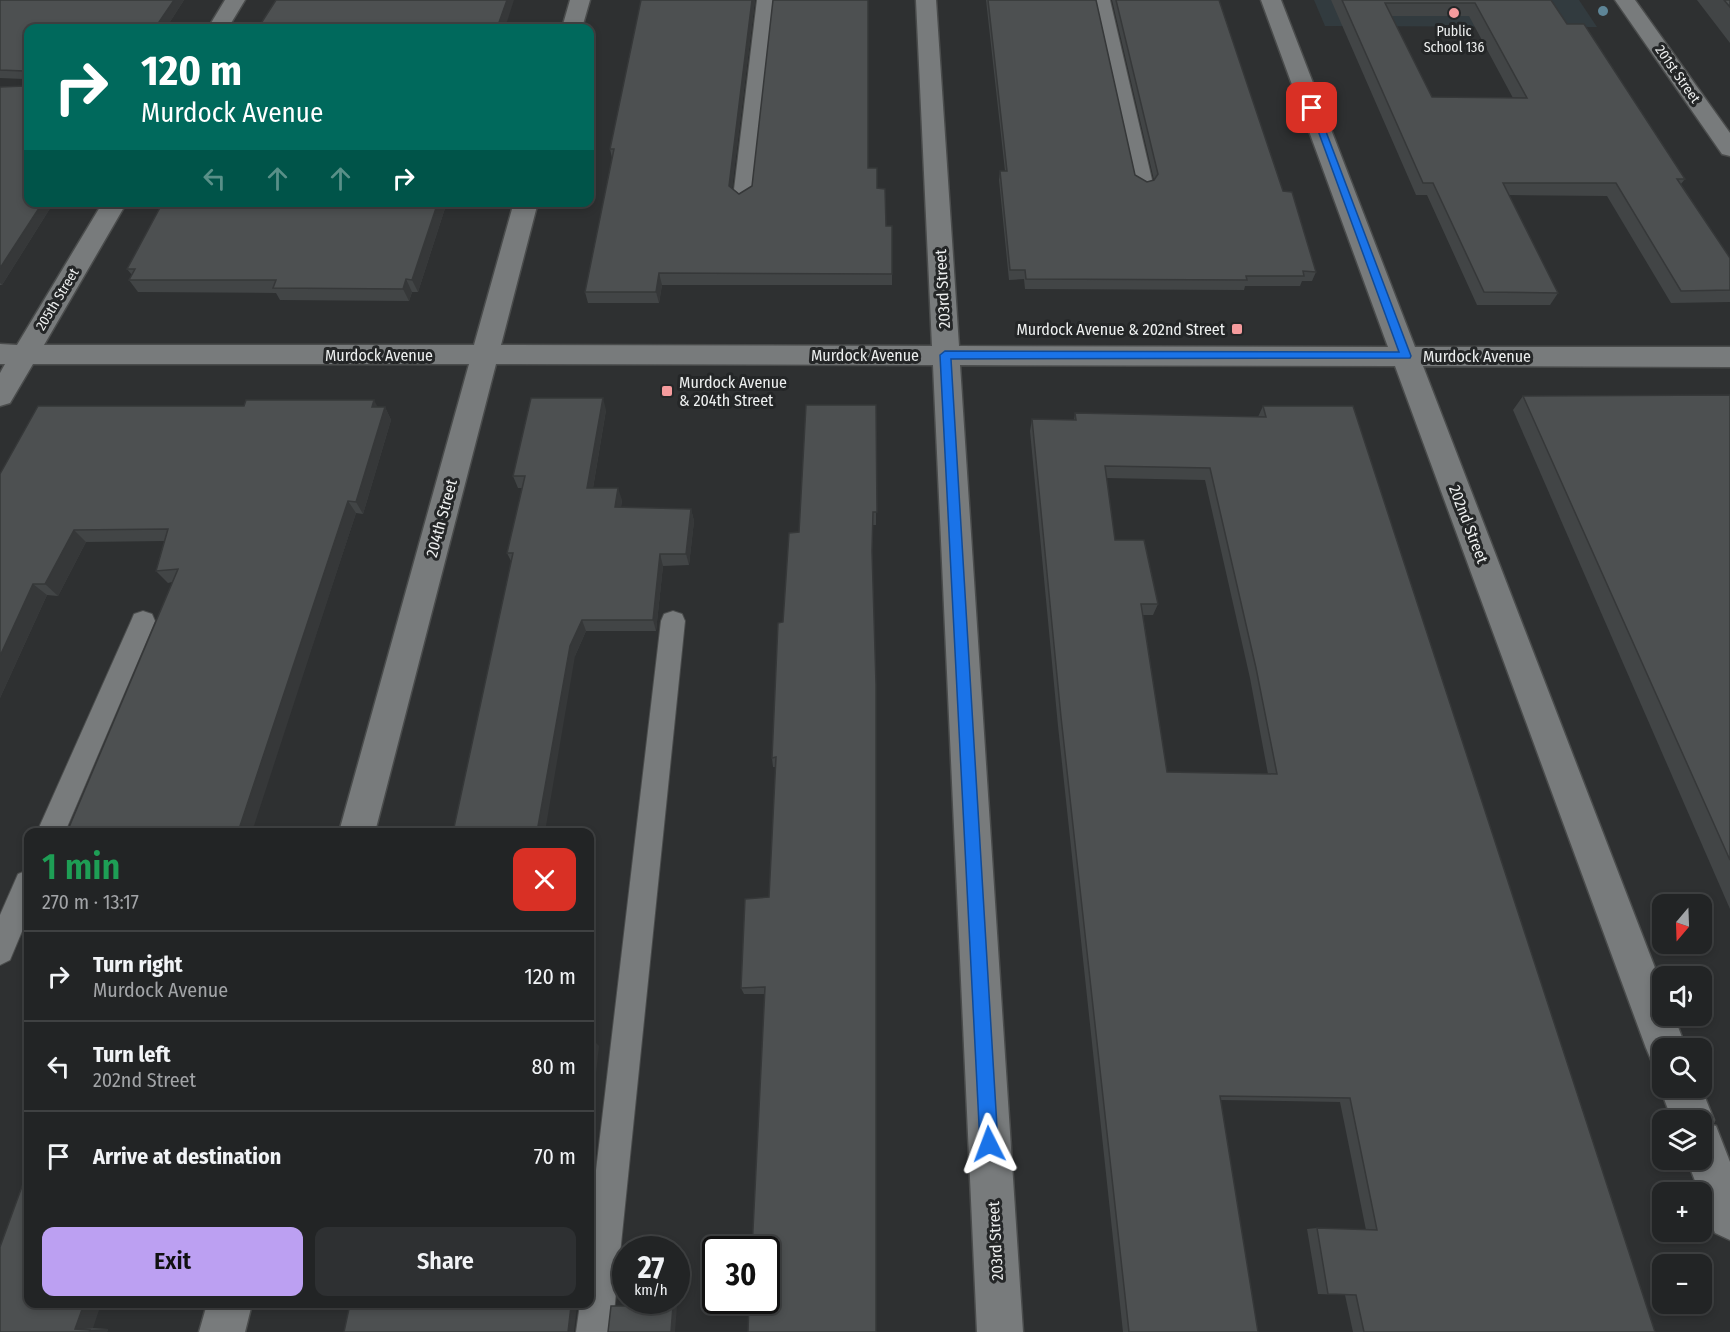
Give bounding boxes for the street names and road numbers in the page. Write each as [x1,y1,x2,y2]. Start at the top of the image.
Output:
street label: 201st Street [1651,42,1704,107]
street label: 203rd Street [931,248,954,329]
street label: 205th Street [32,265,83,333]
street label: Murdock Avenue [325,346,433,365]
street label: Murdock Avenue [811,346,919,365]
street label: Murdock Avenue [1423,347,1531,366]
street label: 204th Street [422,476,461,559]
street label: 202nd Street [1445,482,1492,567]
street label: 203rd Street [984,1200,1007,1281]

